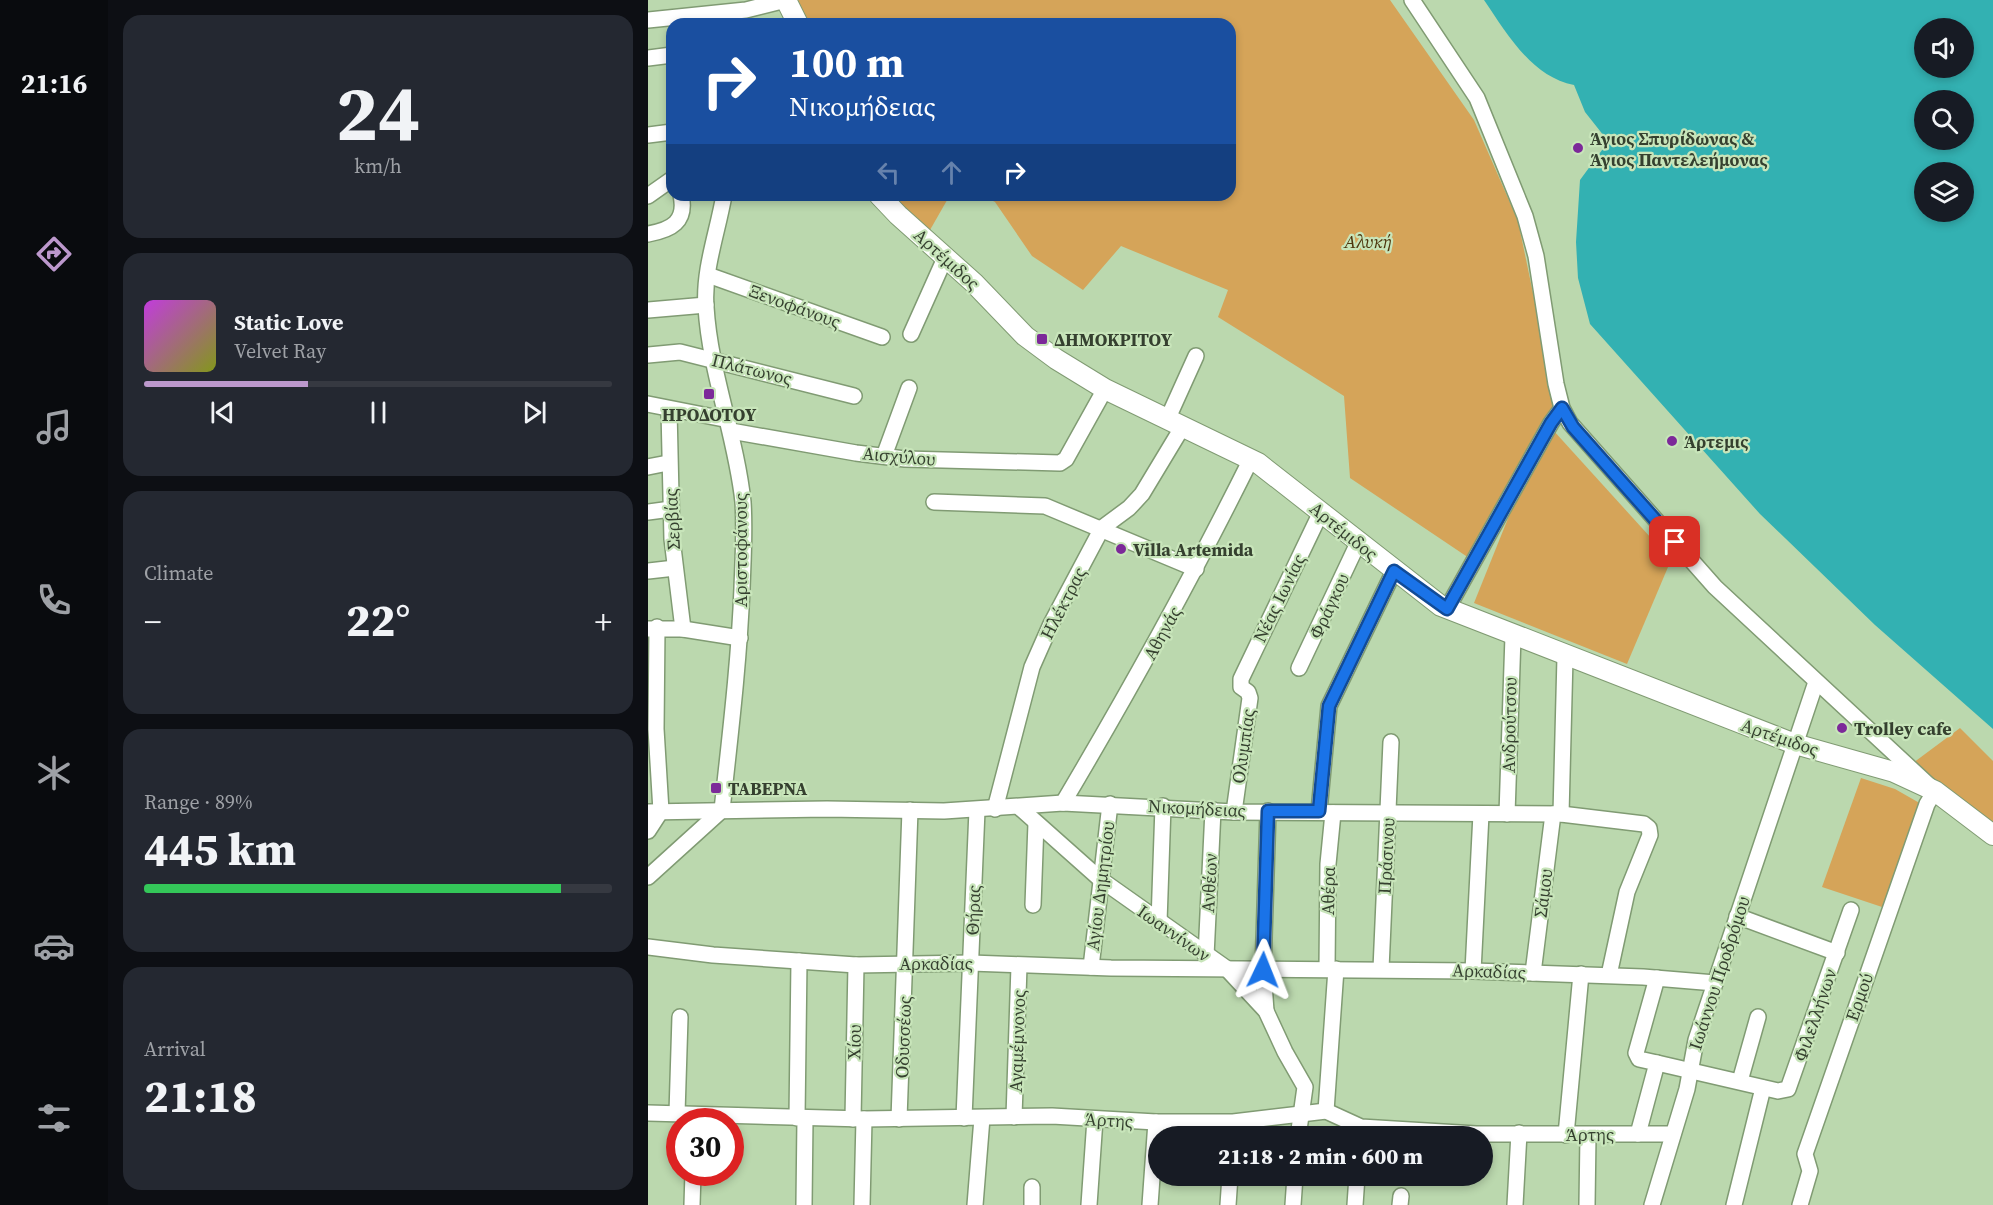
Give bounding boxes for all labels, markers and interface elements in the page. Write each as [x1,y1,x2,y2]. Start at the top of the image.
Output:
map controls [1914,18,1974,222]
button: sound [1914,18,1974,78]
text: 100 m [789,33,904,91]
icon: right [690,42,768,120]
text: 24 [336,59,420,166]
text: 21:16 [21,65,87,102]
text: Νικομήδειας [789,88,936,125]
button: search [1914,90,1974,150]
place label: Άγιος Σπυρίδωνας & Άγιος Παντελεήμονας [1590,126,1768,172]
marker: Άγιος Σπυρίδωνας & Άγιος Παντελεήμονας [1571,141,1585,155]
text: km/h [354,152,402,180]
icon: left [872,156,905,189]
icon: ahead [935,156,968,189]
icon: right [998,156,1031,189]
button: layers [1914,162,1974,222]
street label: Αρτέμιδος [909,223,985,295]
park label: Αλυκή [1343,229,1392,254]
icon: directions [33,233,75,275]
street label: Ξενοφάνους [746,278,844,334]
text: Static Love [234,307,344,337]
place label: ΔΗΜΟΚΡΙΤΟΥ [1054,327,1173,352]
marker: ΔΗΜΟΚΡΙΤΟΥ [1035,332,1049,346]
text: Velvet Ray [234,337,326,365]
street label: Πλάτωνος [709,347,795,391]
marker: ΗΡΟΔΟΤΟΥ [702,387,716,401]
icon: previous [206,396,239,429]
icon: pause [362,396,395,429]
icon: next [518,396,551,429]
place label: ΗΡΟΔΟΤΟΥ [662,402,757,427]
icon: music [33,406,75,448]
place label: Άρτεμις [1684,429,1749,454]
marker: Άρτεμις [1665,434,1679,448]
street label: Αισχύλου [861,440,937,472]
street label: Σερβίας [658,488,686,550]
street label: Αριστοφάνους [728,493,753,607]
street label: Αρτέμιδος [1305,496,1383,566]
pin [1649,516,1700,567]
icon: arrive [1658,525,1691,558]
place label: Villa Artemida [1133,537,1254,562]
marker: Villa Artemida [1114,542,1128,556]
street label: Νέας Ιωνίας [1247,550,1311,646]
text: Climate [144,559,213,587]
street label: Ηλέκτρας [1034,563,1092,643]
street label: Φράγκου [1303,569,1355,643]
icon: phone [33,579,75,621]
text: 22° [346,589,410,651]
text: − [144,599,162,644]
text: + [594,599,612,644]
street label: Αθηνάς [1137,602,1187,664]
street label: Ανδρούτσου [1496,677,1522,773]
street label: Ολυμπίας [1225,707,1261,785]
street label: Αρτέμιδος [1738,712,1822,762]
place label: Trolley cafe [1854,716,1952,741]
marker: Trolley cafe [1835,721,1849,735]
icon: climate [33,752,75,794]
place label: ΤΑΒΕΡΝΑ [728,776,807,801]
marker: ΤΑΒΕΡΝΑ [709,781,723,795]
text: Range · 89% [144,788,253,816]
street label: Νικομήδειας [1147,793,1247,823]
street label: Πράσινου [1372,817,1400,895]
text: 445 km [144,818,296,880]
street label: Αγίου Δημητρίου [1080,820,1120,952]
street label: Ανθέων [1195,853,1223,913]
street label: Αθέρα [1315,867,1341,915]
street label: Σάμου [1528,867,1558,919]
street label: Θήρας [960,884,986,936]
street label: Ιωάννου Προδρόμου [1682,893,1756,1053]
street label: Ιωαννίνων [1133,899,1216,967]
icon: car [33,925,75,967]
position arrow [1231,938,1295,1002]
street label: Αρκαδίας [899,951,973,976]
street label: Αρκαδίας [1452,957,1526,985]
street label: Φιλελλήνων [1787,965,1843,1065]
street label: Ερμού [1839,970,1879,1024]
street label: Αγαμέμνονος [1003,989,1031,1093]
street label: Οδυσσέως [889,995,917,1079]
street label: Χίου [841,1024,867,1060]
text: Arrival [144,1035,206,1063]
text: 21:18 [144,1065,257,1127]
icon: filters [33,1097,75,1139]
street label: Άρτης [1084,1106,1134,1134]
speed limit sign: 30 [666,1108,744,1186]
street label: Άρτης [1566,1122,1614,1147]
text: 21:18 · 2 min · 600 m [1218,1141,1423,1171]

